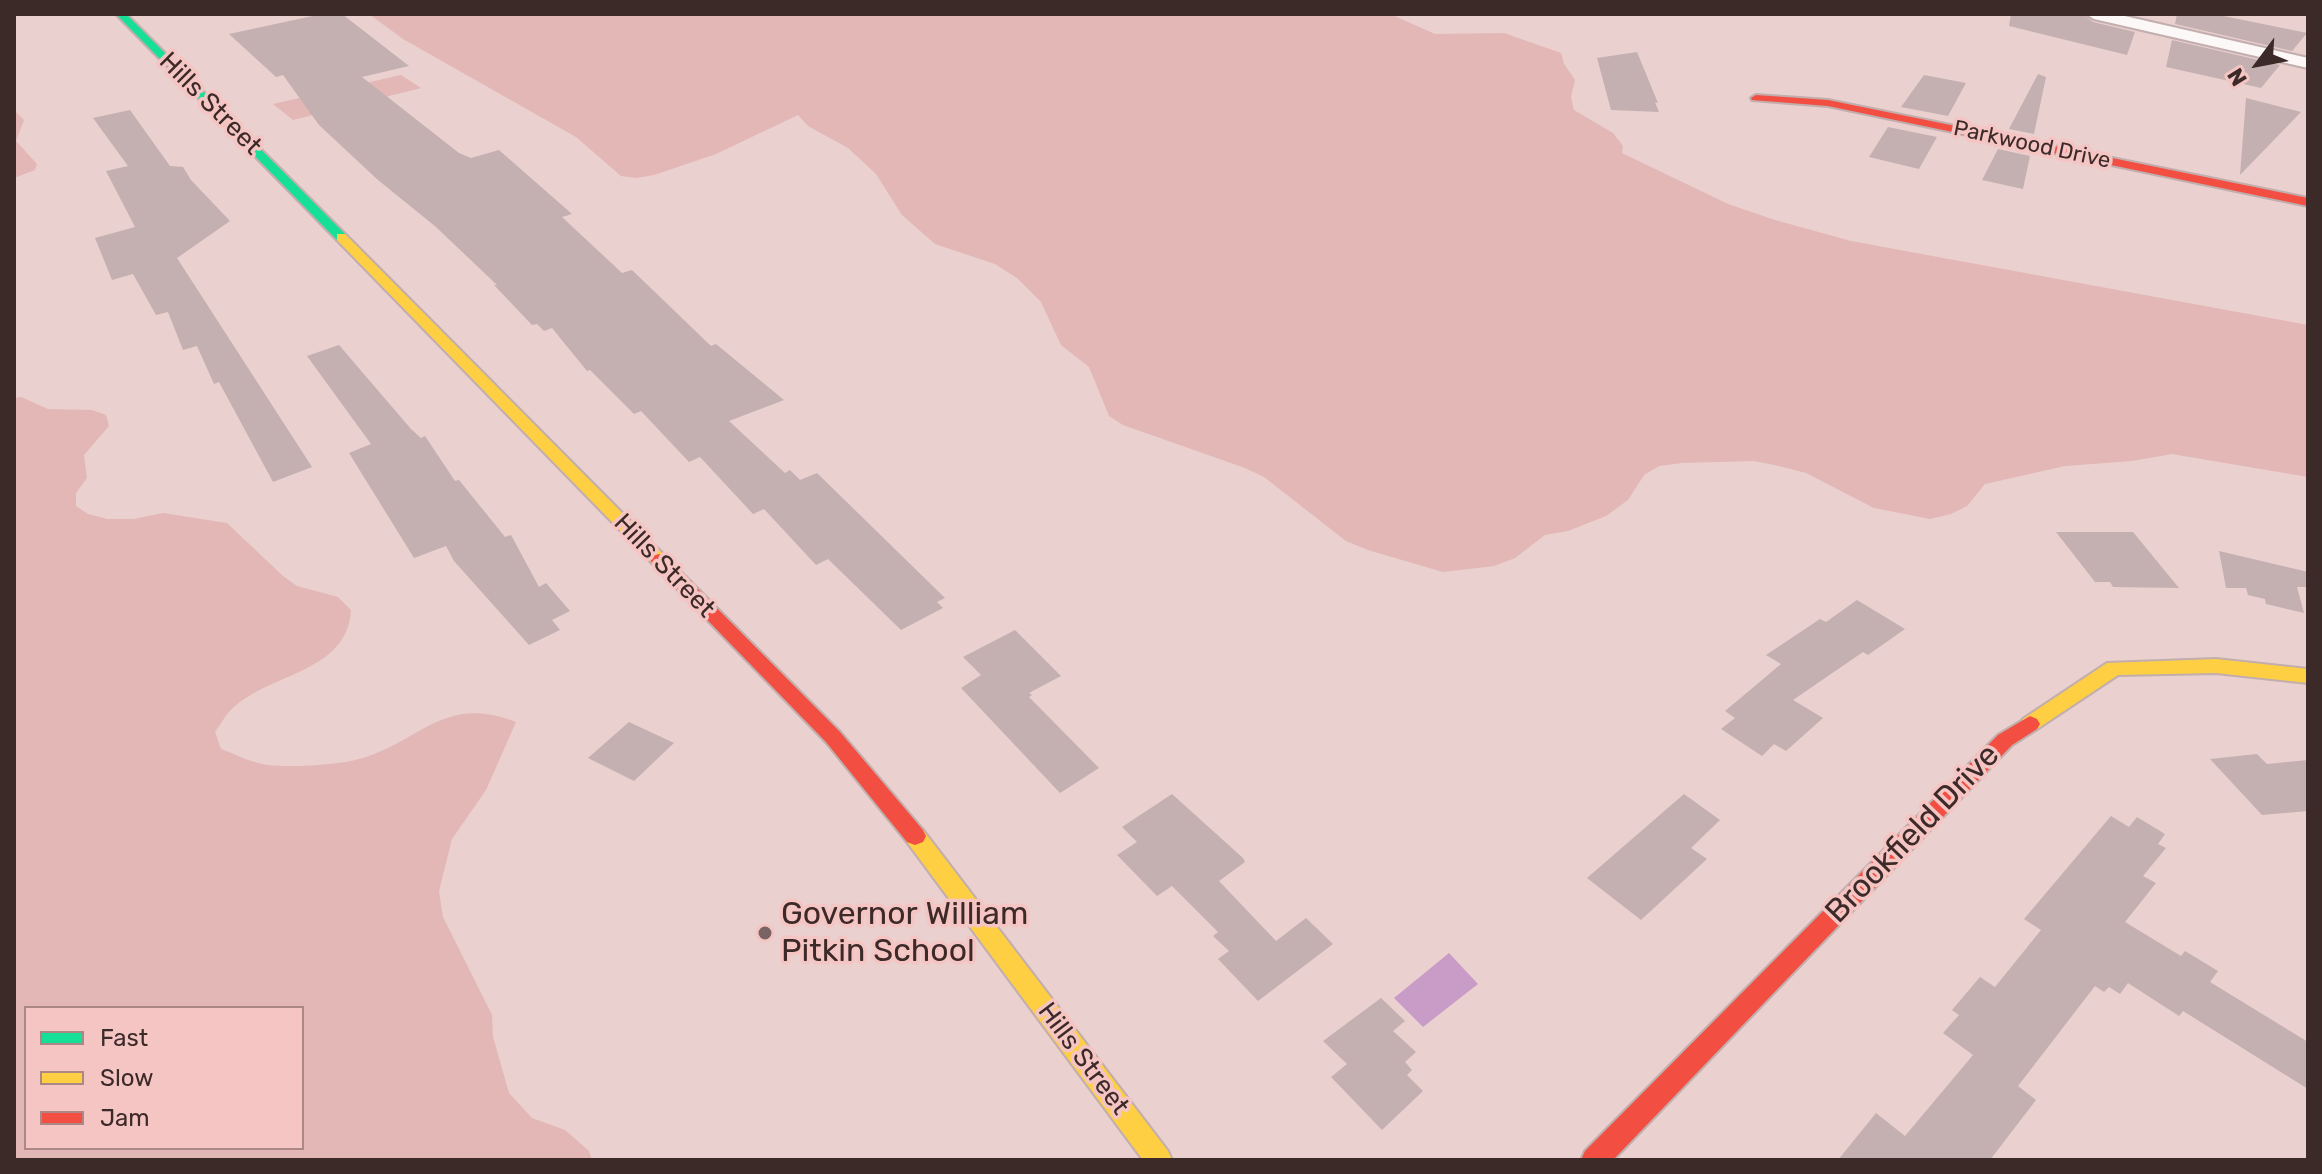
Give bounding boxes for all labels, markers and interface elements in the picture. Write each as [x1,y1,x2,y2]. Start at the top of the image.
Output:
north arrow [2218,24,2298,104]
street label: Hills Street [152,46,268,162]
text: N [2222,63,2253,91]
street label: Parkwood Drive [1951,115,2113,175]
street label: Hills Street [607,508,721,624]
street label: Brookfield Drive [1818,737,2008,931]
place label: Governor William Pitkin School [781,896,1028,971]
marker: Governor William Pitkin School [756,924,774,942]
street label: Hills Street [1031,997,1135,1121]
legend [24,1006,304,1150]
text: Fast [100,1024,148,1052]
text: Slow [100,1064,153,1092]
text: Jam [100,1104,150,1132]

